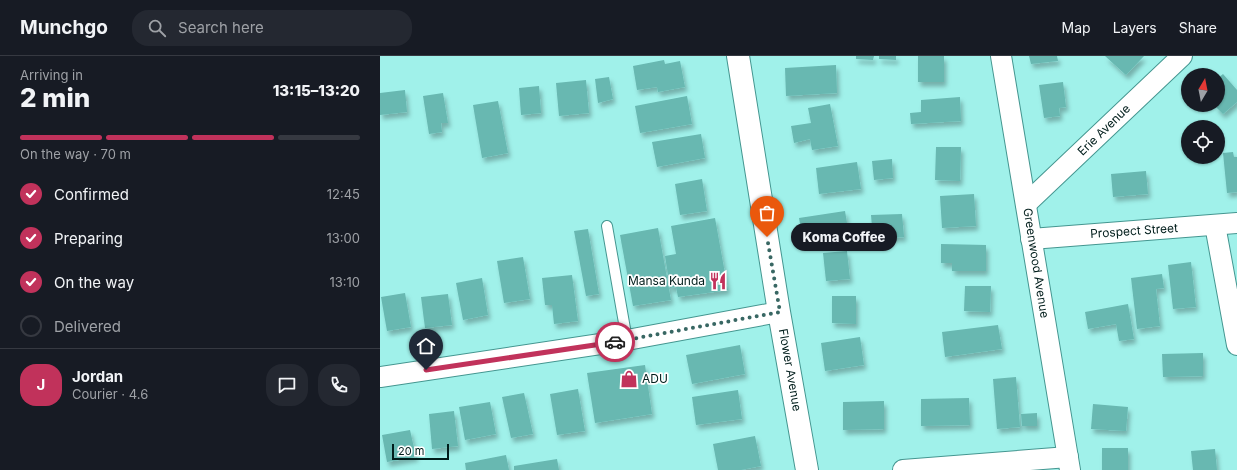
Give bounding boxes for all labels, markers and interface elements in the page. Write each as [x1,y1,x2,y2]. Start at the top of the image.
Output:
search box [132,10,412,46]
text: Munchgo [20,16,108,39]
icon: search [146,17,168,39]
text: Search here [178,18,264,37]
text: Map [1062,19,1091,36]
text: Layers [1113,19,1157,36]
text: Share [1179,19,1217,36]
text: Arriving in [20,67,83,83]
north arrow [1181,68,1225,112]
map controls [1181,68,1225,164]
text: 13:15–13:20 [273,81,360,100]
text: 2 min [20,82,90,113]
street label: Erie Avenue [1074,101,1133,158]
button: locate [1181,120,1225,164]
text: On the way · 70 m [20,146,131,162]
icon: check [20,183,42,205]
text: Confirmed [54,185,129,204]
text: 12:45 [327,186,360,202]
pin [750,196,784,237]
icon: bag [756,202,778,224]
street label: Greenwood Avenue [1020,207,1053,319]
street label: Prospect Street [1090,220,1178,241]
callout: Koma Coffee [791,223,897,251]
icon: check [20,227,42,249]
text: Preparing [54,229,123,248]
text: Koma Coffee [803,229,885,245]
text: 13:00 [327,230,360,246]
icon: check [20,271,42,293]
restaurant icon: Mansa Kunda [708,271,728,291]
text: On the way [54,273,134,292]
place label: Mansa Kunda [628,273,705,288]
text: 13:10 [329,274,360,290]
text: Delivered [54,317,121,336]
courier [595,322,635,362]
street label: Flower Avenue [776,327,805,412]
pin [409,329,443,370]
icon: car [604,331,626,353]
icon: home [415,335,437,357]
button: chat [266,364,308,406]
button: phone [318,364,360,406]
text: Jordan [72,367,123,386]
shop icon: ADU [619,369,639,389]
place label: ADU [642,371,668,386]
text: J [37,375,45,394]
text: Courier · 4.6 [72,386,148,402]
scale bar [392,442,449,461]
text: 20 m [398,444,424,458]

